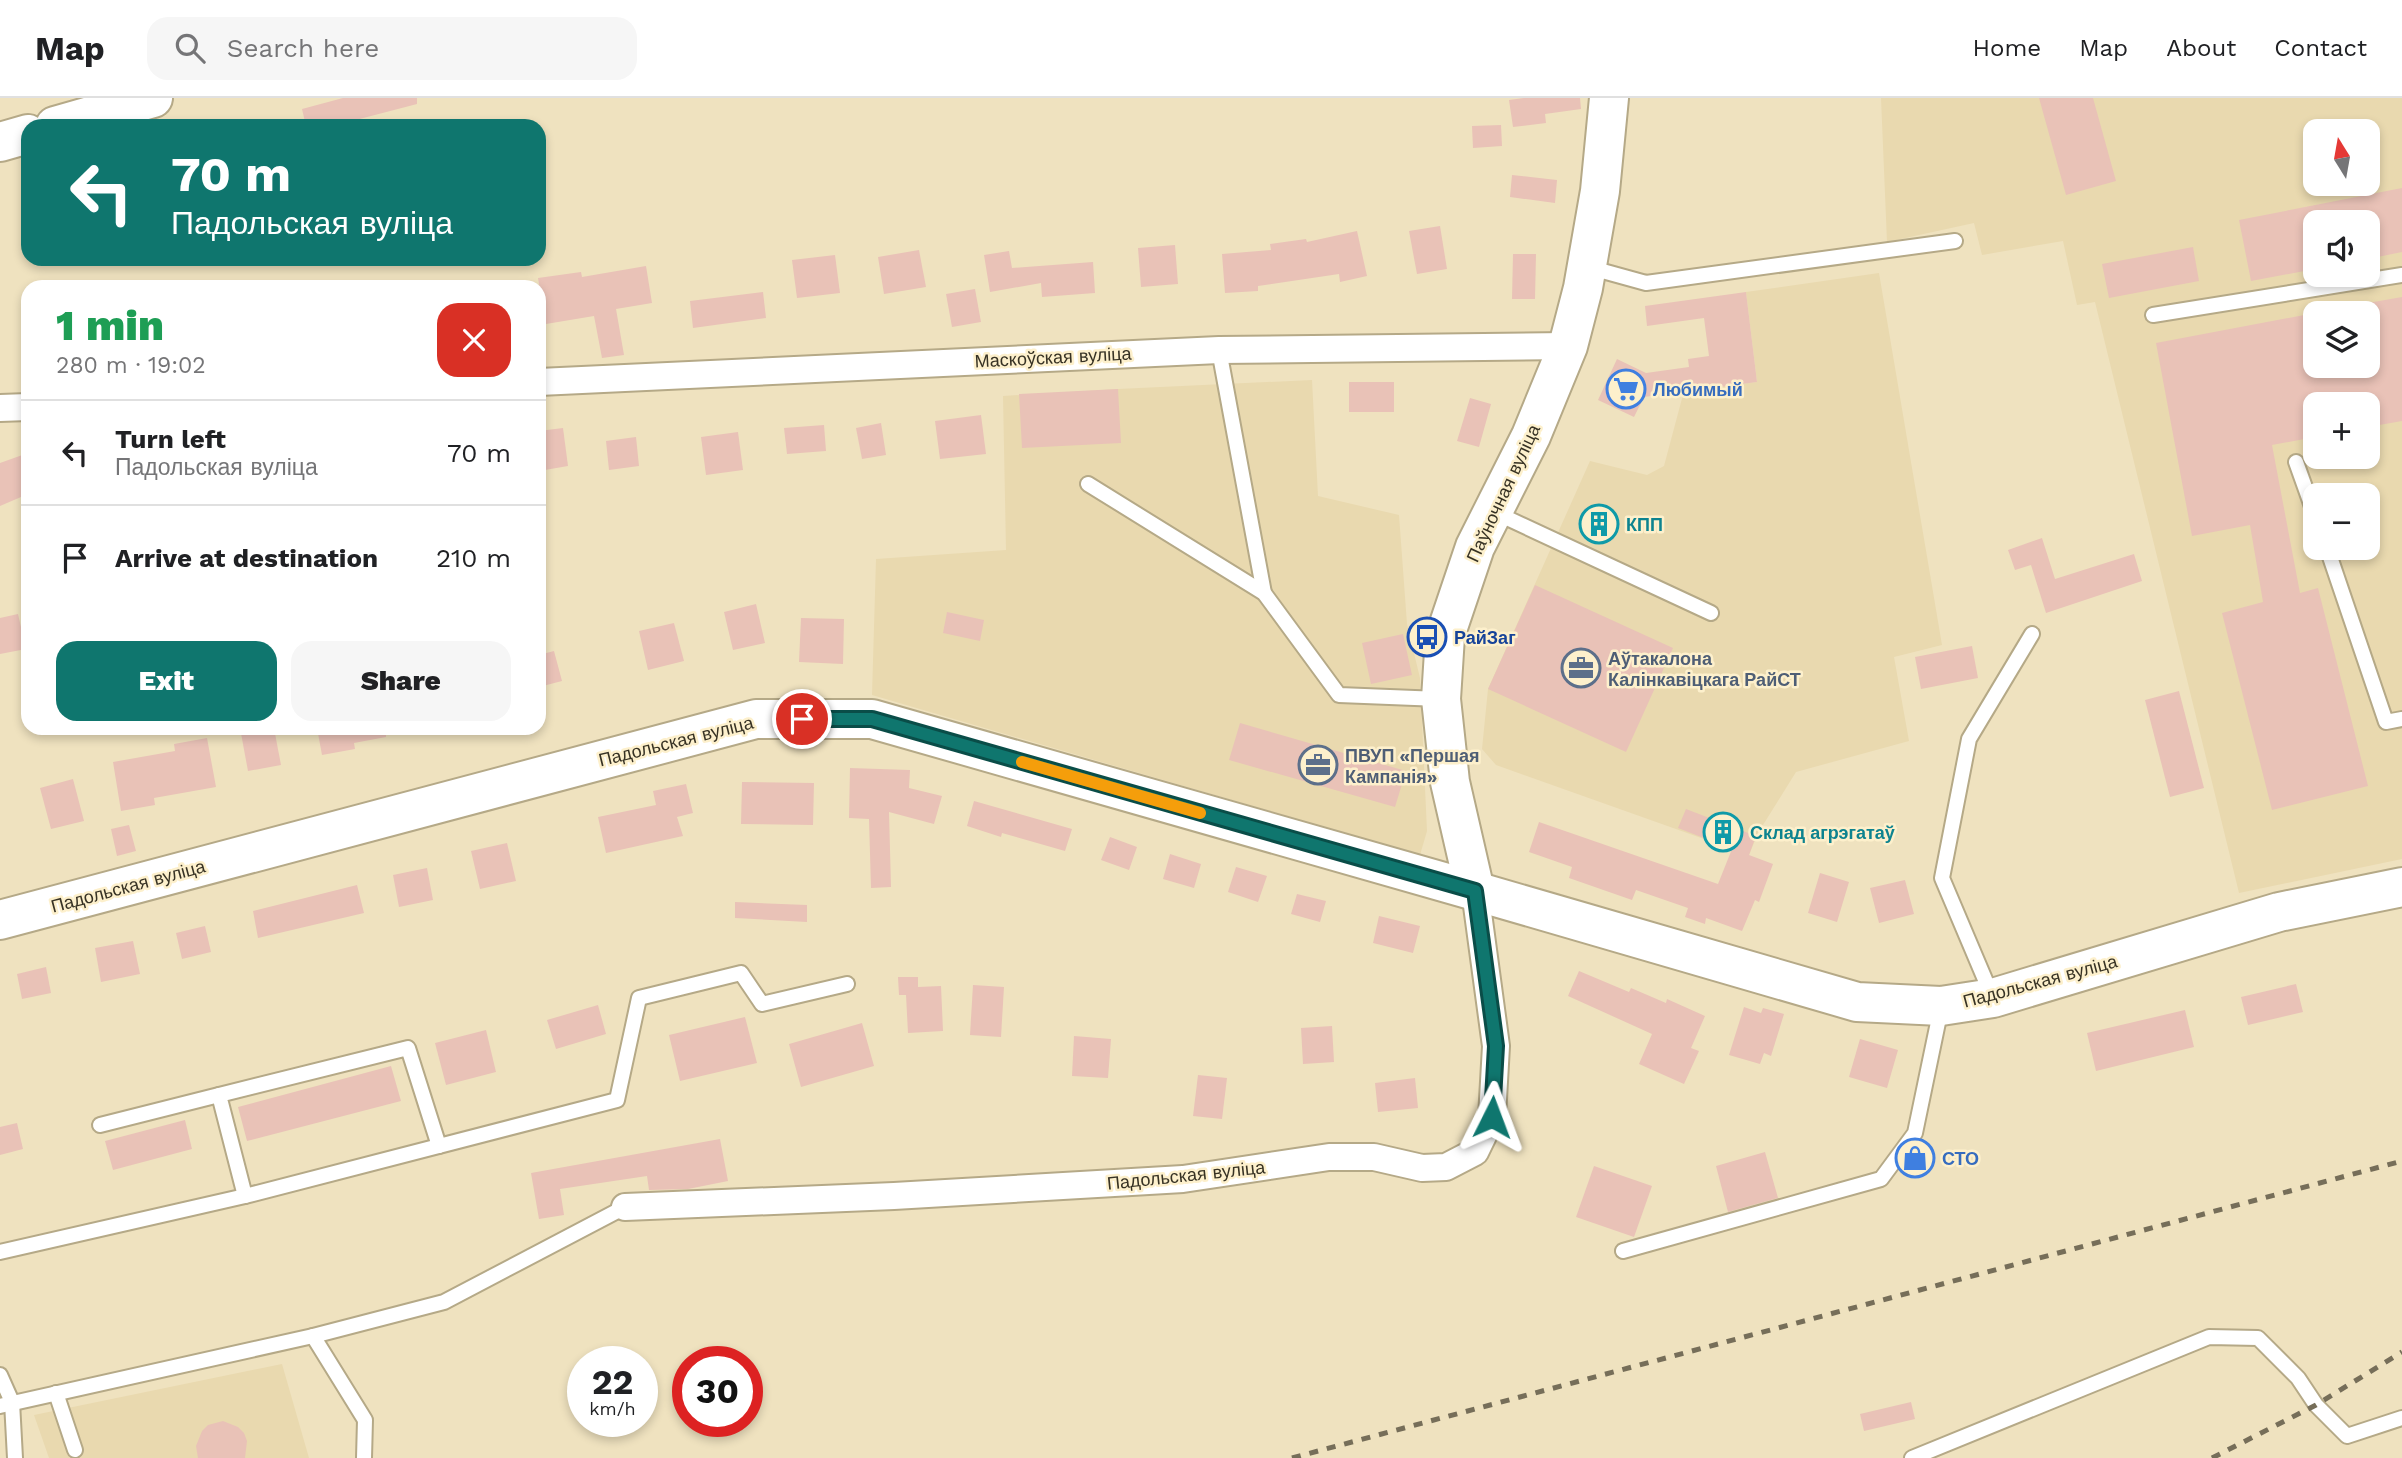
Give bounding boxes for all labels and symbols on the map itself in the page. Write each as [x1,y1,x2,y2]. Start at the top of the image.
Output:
north arrow [2303,119,2380,196]
street label: Маскоўская вуліца [974,342,1133,372]
supermarket icon: Любимый [1605,368,1647,410]
place label: Любимый [1653,379,1743,400]
street label: Паўночная вуліца [1462,420,1544,565]
building icon: КПП [1578,503,1620,545]
place label: КПП [1626,514,1663,535]
bus stop icon: РайЗаг [1406,616,1448,658]
place label: РайЗаг [1454,627,1516,648]
office icon: Аўтакалона Калінкавіцкага РайСТ [1560,647,1602,689]
place label: Аўтакалона Калінкавіцкага РайСТ [1608,648,1801,690]
pin [772,689,832,749]
street label: Падольская вуліца [596,711,756,770]
office icon: ПВУП «Першая Кампанія» [1297,744,1339,786]
place label: ПВУП «Першая Кампанія» [1345,745,1480,787]
building icon: Склад агрэгатаў [1702,811,1744,853]
place label: Склад агрэгатаў [1750,822,1895,843]
street label: Падольская вуліца [49,855,208,917]
street label: Падольская вуліца [1961,950,2120,1012]
position arrow [1455,1080,1529,1154]
shop icon: СТО [1894,1137,1936,1179]
place label: СТО [1942,1148,1979,1169]
street label: Падольская вуліца [1106,1156,1267,1194]
speed limit sign: 30 [672,1346,763,1437]

